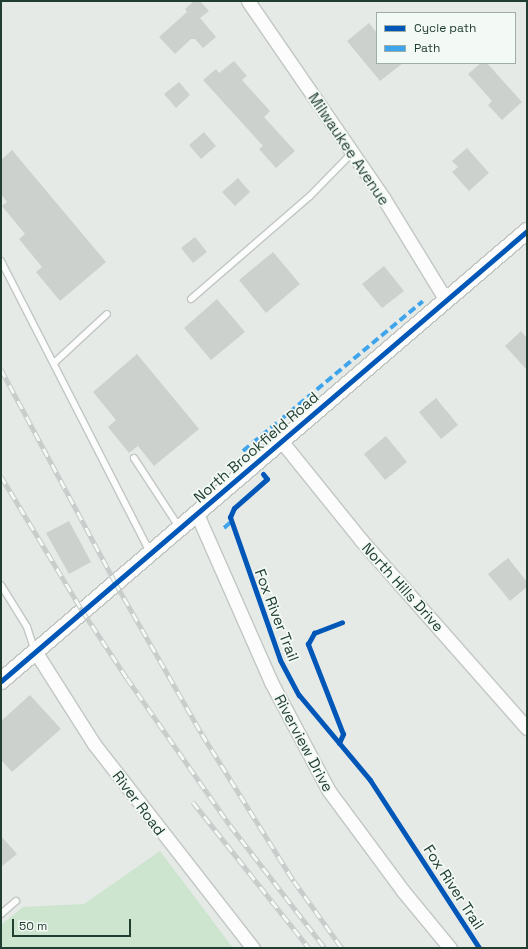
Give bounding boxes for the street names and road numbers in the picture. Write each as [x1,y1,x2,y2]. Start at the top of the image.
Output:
street label: Milwaukee Avenue [305,89,393,209]
street label: North Brookfield Road [190,388,322,506]
street label: North Hills Drive [358,539,448,635]
street label: Fox River Trail [251,566,303,664]
street label: Riverview Drive [271,691,337,795]
street label: River Road [109,767,169,839]
street label: Fox River Trail [420,841,488,933]

